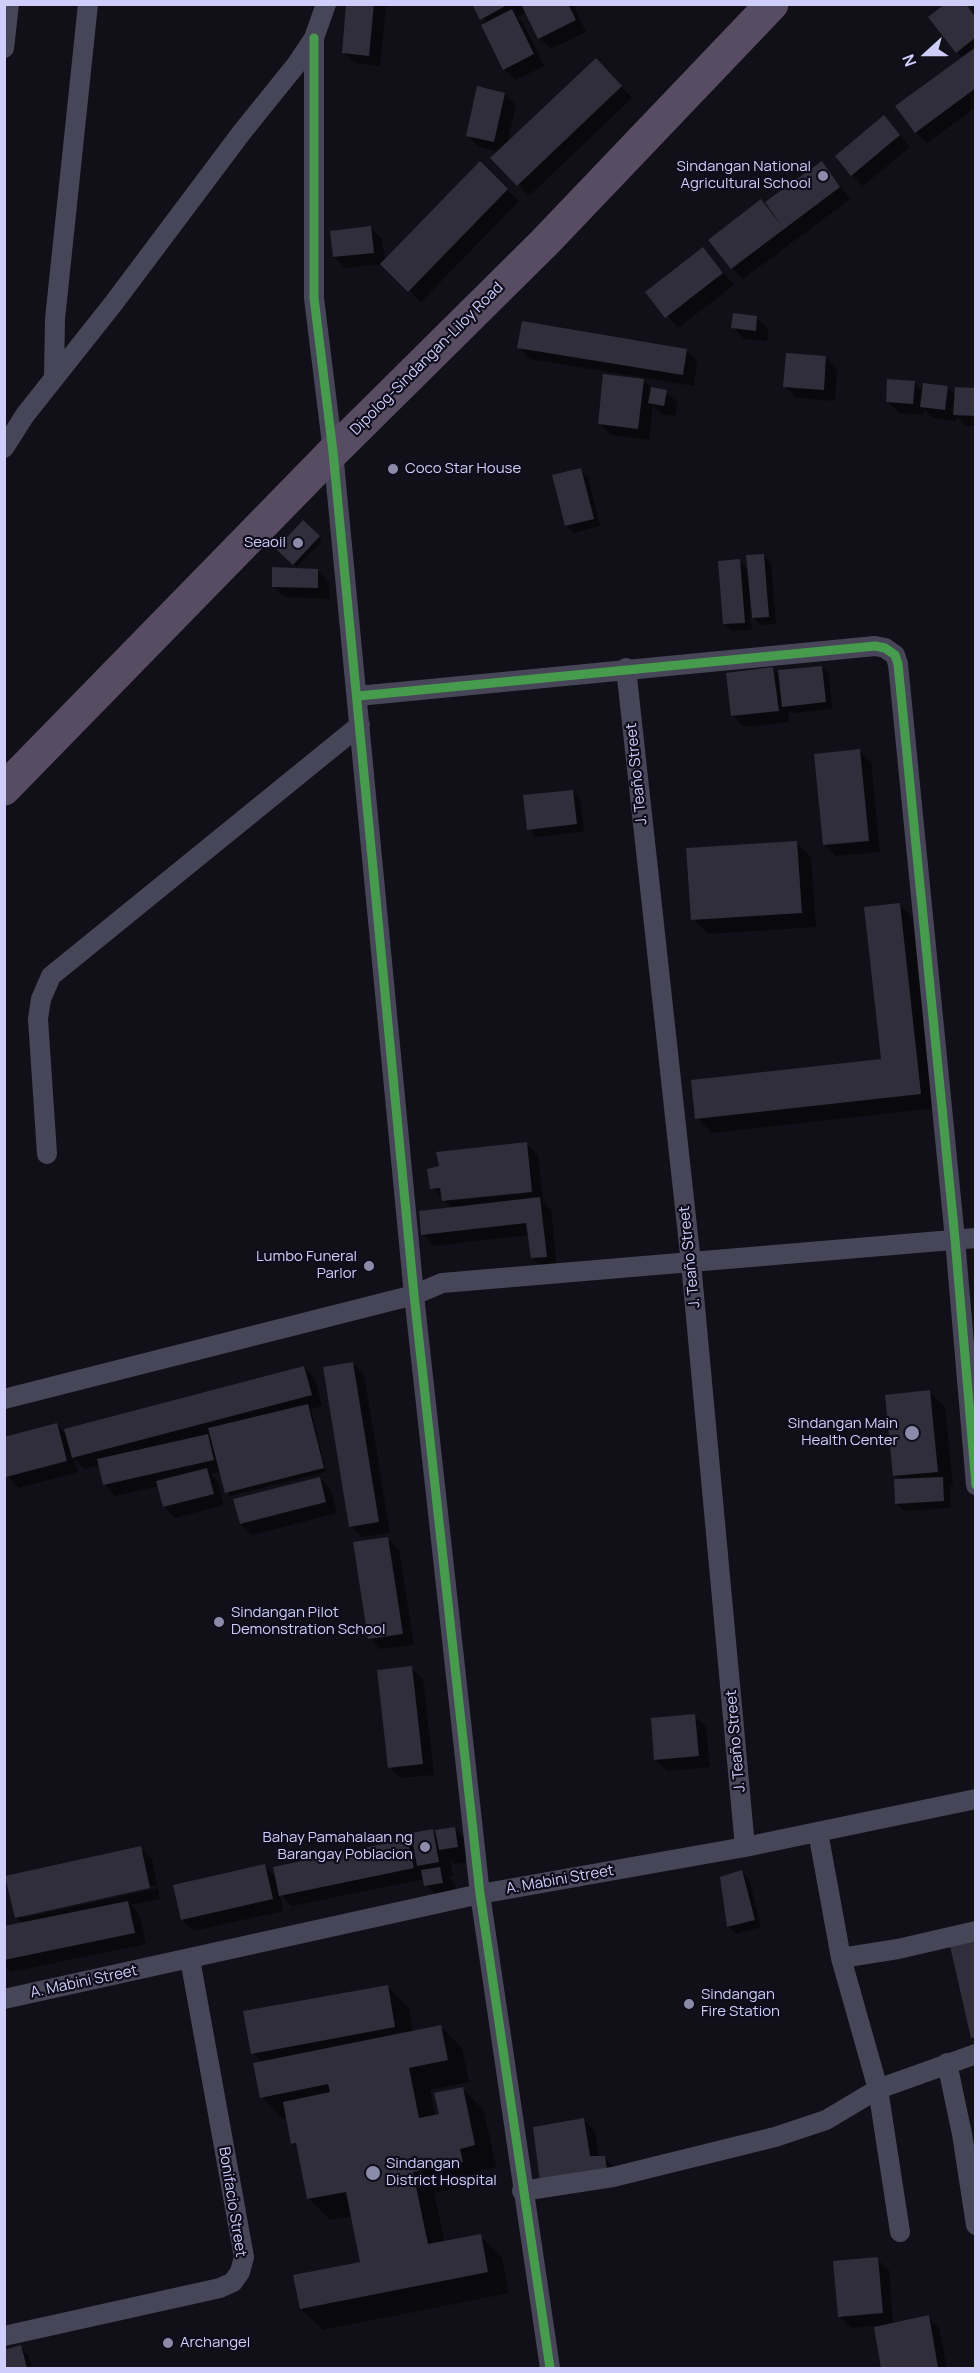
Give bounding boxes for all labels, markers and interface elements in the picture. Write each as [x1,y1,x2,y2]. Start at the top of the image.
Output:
north arrow [896,24,956,84]
text: N [897,51,922,70]
place label: Sindangan National Agricultural School [676,158,811,193]
marker: Sindangan National Agricultural School [816,169,830,183]
street label: Dipolog-Sindangan-Liloy Road [347,279,507,439]
place label: Coco Star House [405,460,521,478]
marker: Coco Star House [386,462,400,476]
place label: Seaoil [244,534,286,552]
marker: Seaoil [291,536,305,550]
street label: J. Teaño Street [623,722,651,826]
street label: J. Teaño Street [676,1205,704,1309]
place label: Lumbo Funeral Parlor [256,1248,357,1283]
marker: Lumbo Funeral Parlor [362,1259,376,1273]
place label: Sindangan Main Health Center [788,1415,898,1450]
marker: Sindangan Main Health Center [903,1424,921,1442]
place label: Sindangan Pilot Demonstration School [231,1604,385,1639]
marker: Sindangan Pilot Demonstration School [212,1615,226,1629]
street label: J. Teaño Street [723,1689,749,1793]
place label: Bahay Pamahalaan ng Barangay Poblacion [263,1829,413,1864]
marker: Bahay Pamahalaan ng Barangay Poblacion [418,1840,432,1854]
street label: A. Mabini Street [505,1862,615,1898]
street label: A. Mabini Street [29,1962,139,2002]
place label: Sindangan Fire Station [701,1986,780,2021]
marker: Sindangan Fire Station [682,1997,696,2011]
street label: Bonifacio Street [214,2146,250,2258]
place label: Sindangan District Hospital [386,2155,497,2190]
marker: Sindangan District Hospital [364,2164,382,2182]
place label: Archangel [180,2334,250,2352]
marker: Archangel [161,2336,175,2350]

